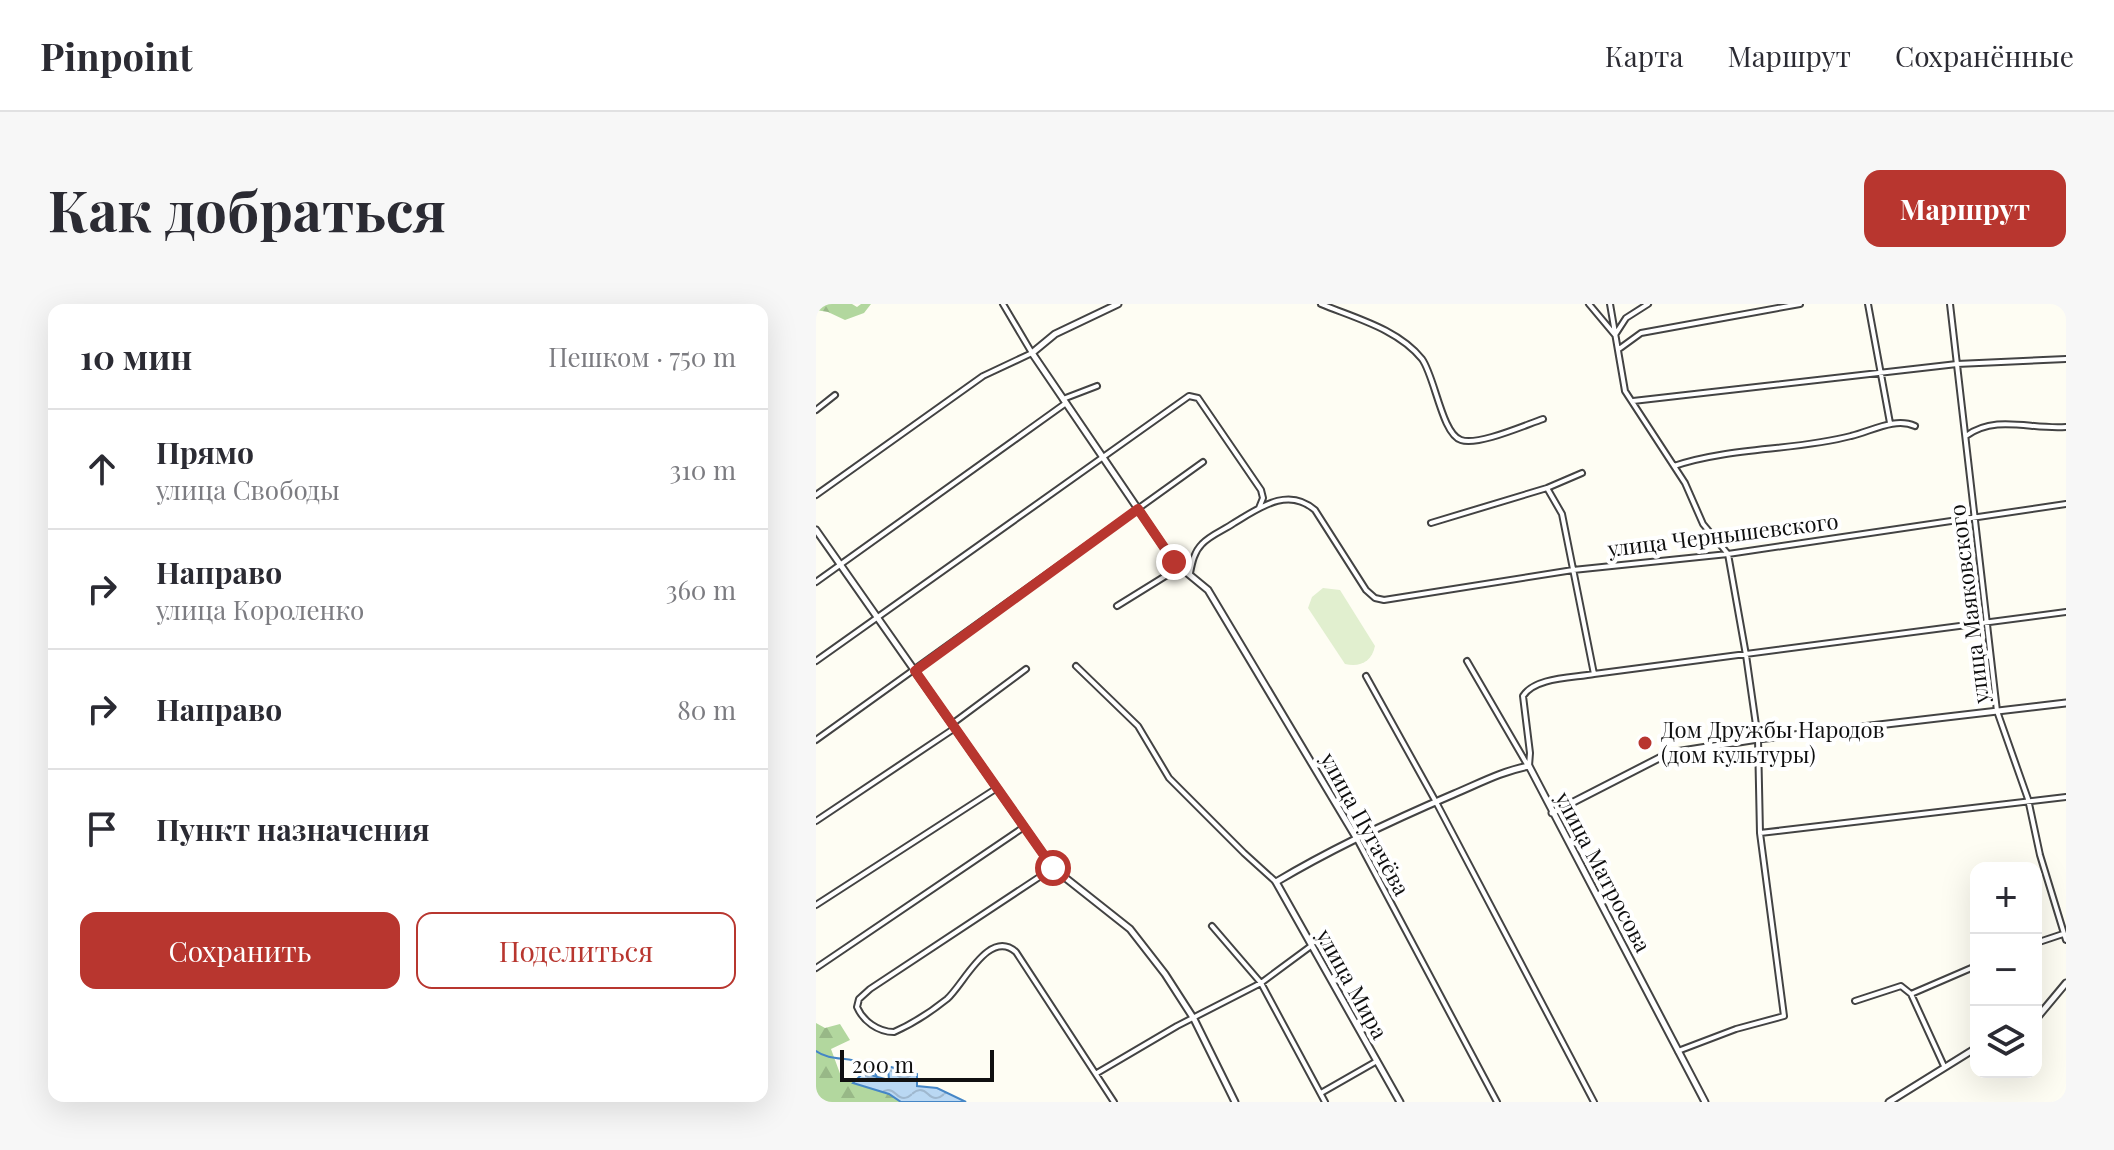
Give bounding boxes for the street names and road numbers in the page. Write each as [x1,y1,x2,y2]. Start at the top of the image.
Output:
street label: улица Маяковского [1941,503,1995,706]
street label: улица Чернышевского [1605,505,1840,563]
street label: улица Пугачёва [1314,746,1418,900]
street label: улица Матросова [1548,785,1659,957]
street label: улица Мира [1310,922,1395,1044]

